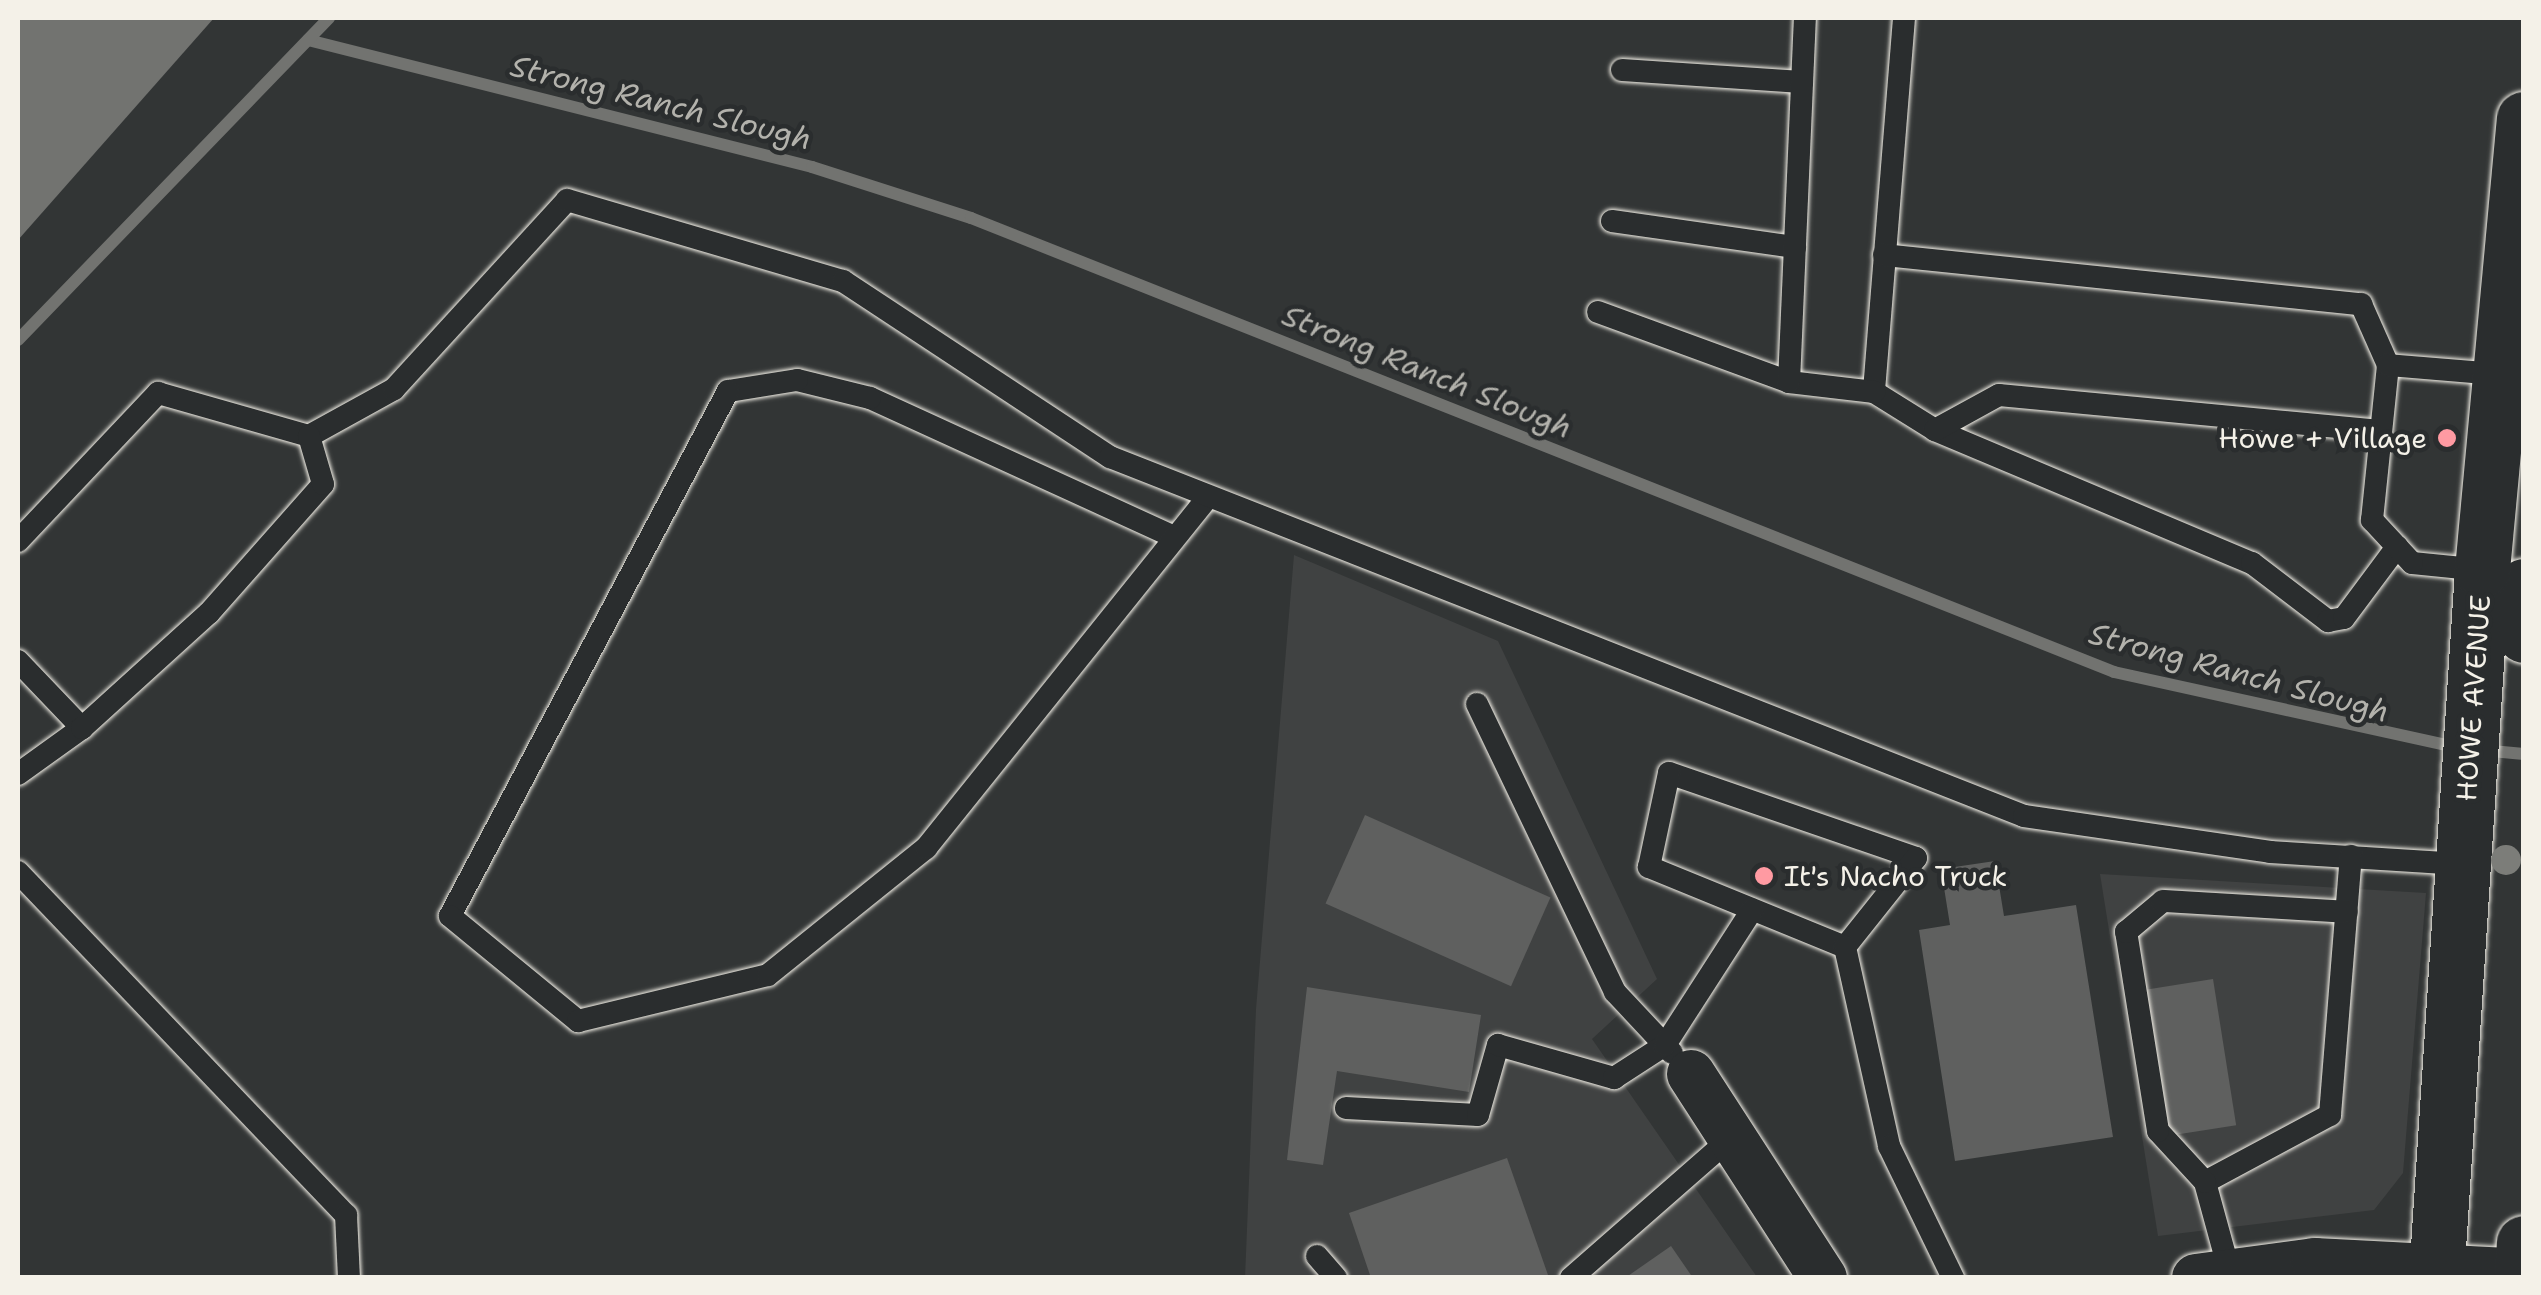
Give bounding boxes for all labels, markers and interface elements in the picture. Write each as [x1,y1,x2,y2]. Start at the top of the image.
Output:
water label: Strong Ranch Slough [507,48,815,158]
water label: Strong Ranch Slough [1277,297,1577,447]
place label: Howe + Village [2218,421,2427,455]
marker: Howe + Village [2436,427,2458,449]
street label: HOWE AVENUE [2449,594,2497,802]
water label: Strong Ranch Slough [2085,616,2393,730]
place label: It's Nacho Truck [1784,859,2007,893]
marker: It's Nacho Truck [1753,865,1775,887]

